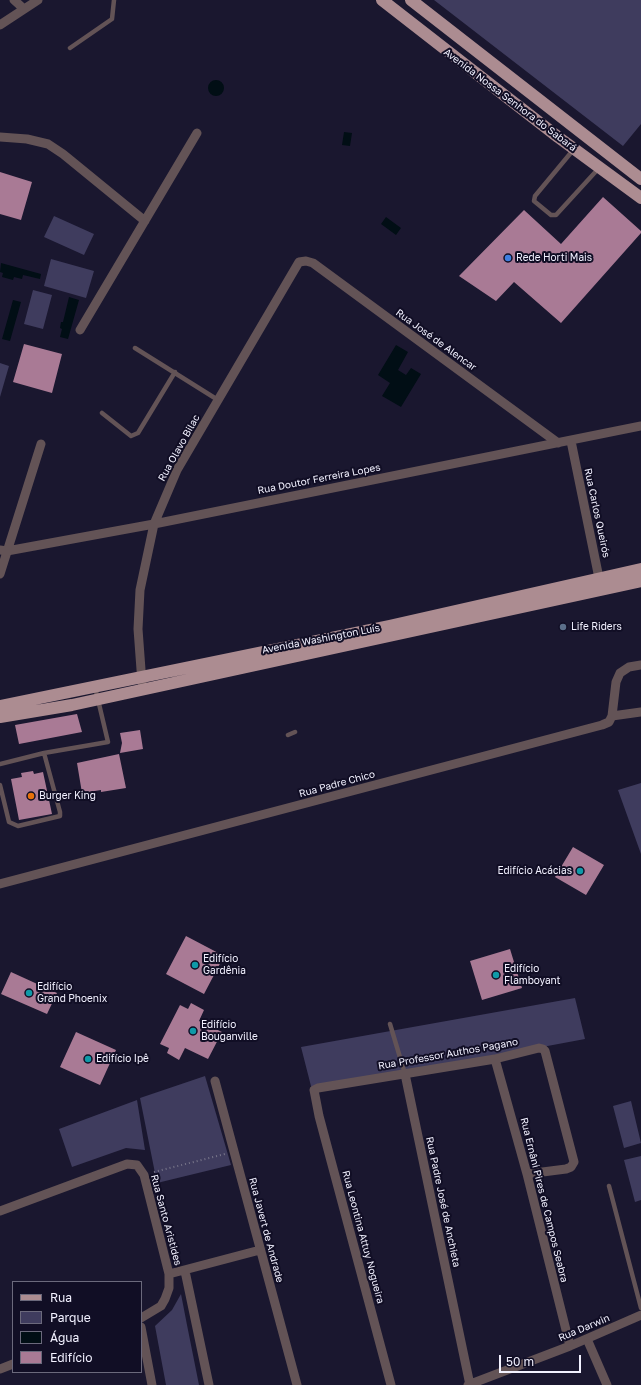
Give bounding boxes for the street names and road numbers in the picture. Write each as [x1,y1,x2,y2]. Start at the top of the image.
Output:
street label: Avenida Nossa Senhora do Sabará [441,46,579,154]
street label: Rua José de Alencar [393,307,479,373]
street label: Rua Olavo Bilac [156,413,202,483]
street label: Rua Doutor Ferreira Lopes [257,461,381,497]
street label: Rua Carlos Queirós [582,467,612,559]
street label: Avenida Washington Luís [261,622,381,656]
street label: Rua Padre Chico [298,768,376,800]
street label: Rua Professor Authos Pagano [377,1036,519,1072]
street label: Rua Ernâni Pires de Campos Seabra [518,1116,570,1284]
street label: Rua Padre José de Anchieta [423,1136,463,1268]
street label: Rua Leontina Attuy Nogueira [339,1169,387,1305]
street label: Rua Santo Aristides [148,1173,184,1267]
street label: Rua Javert de Andrade [246,1176,286,1284]
street label: Rua Darwin [557,1312,611,1344]

